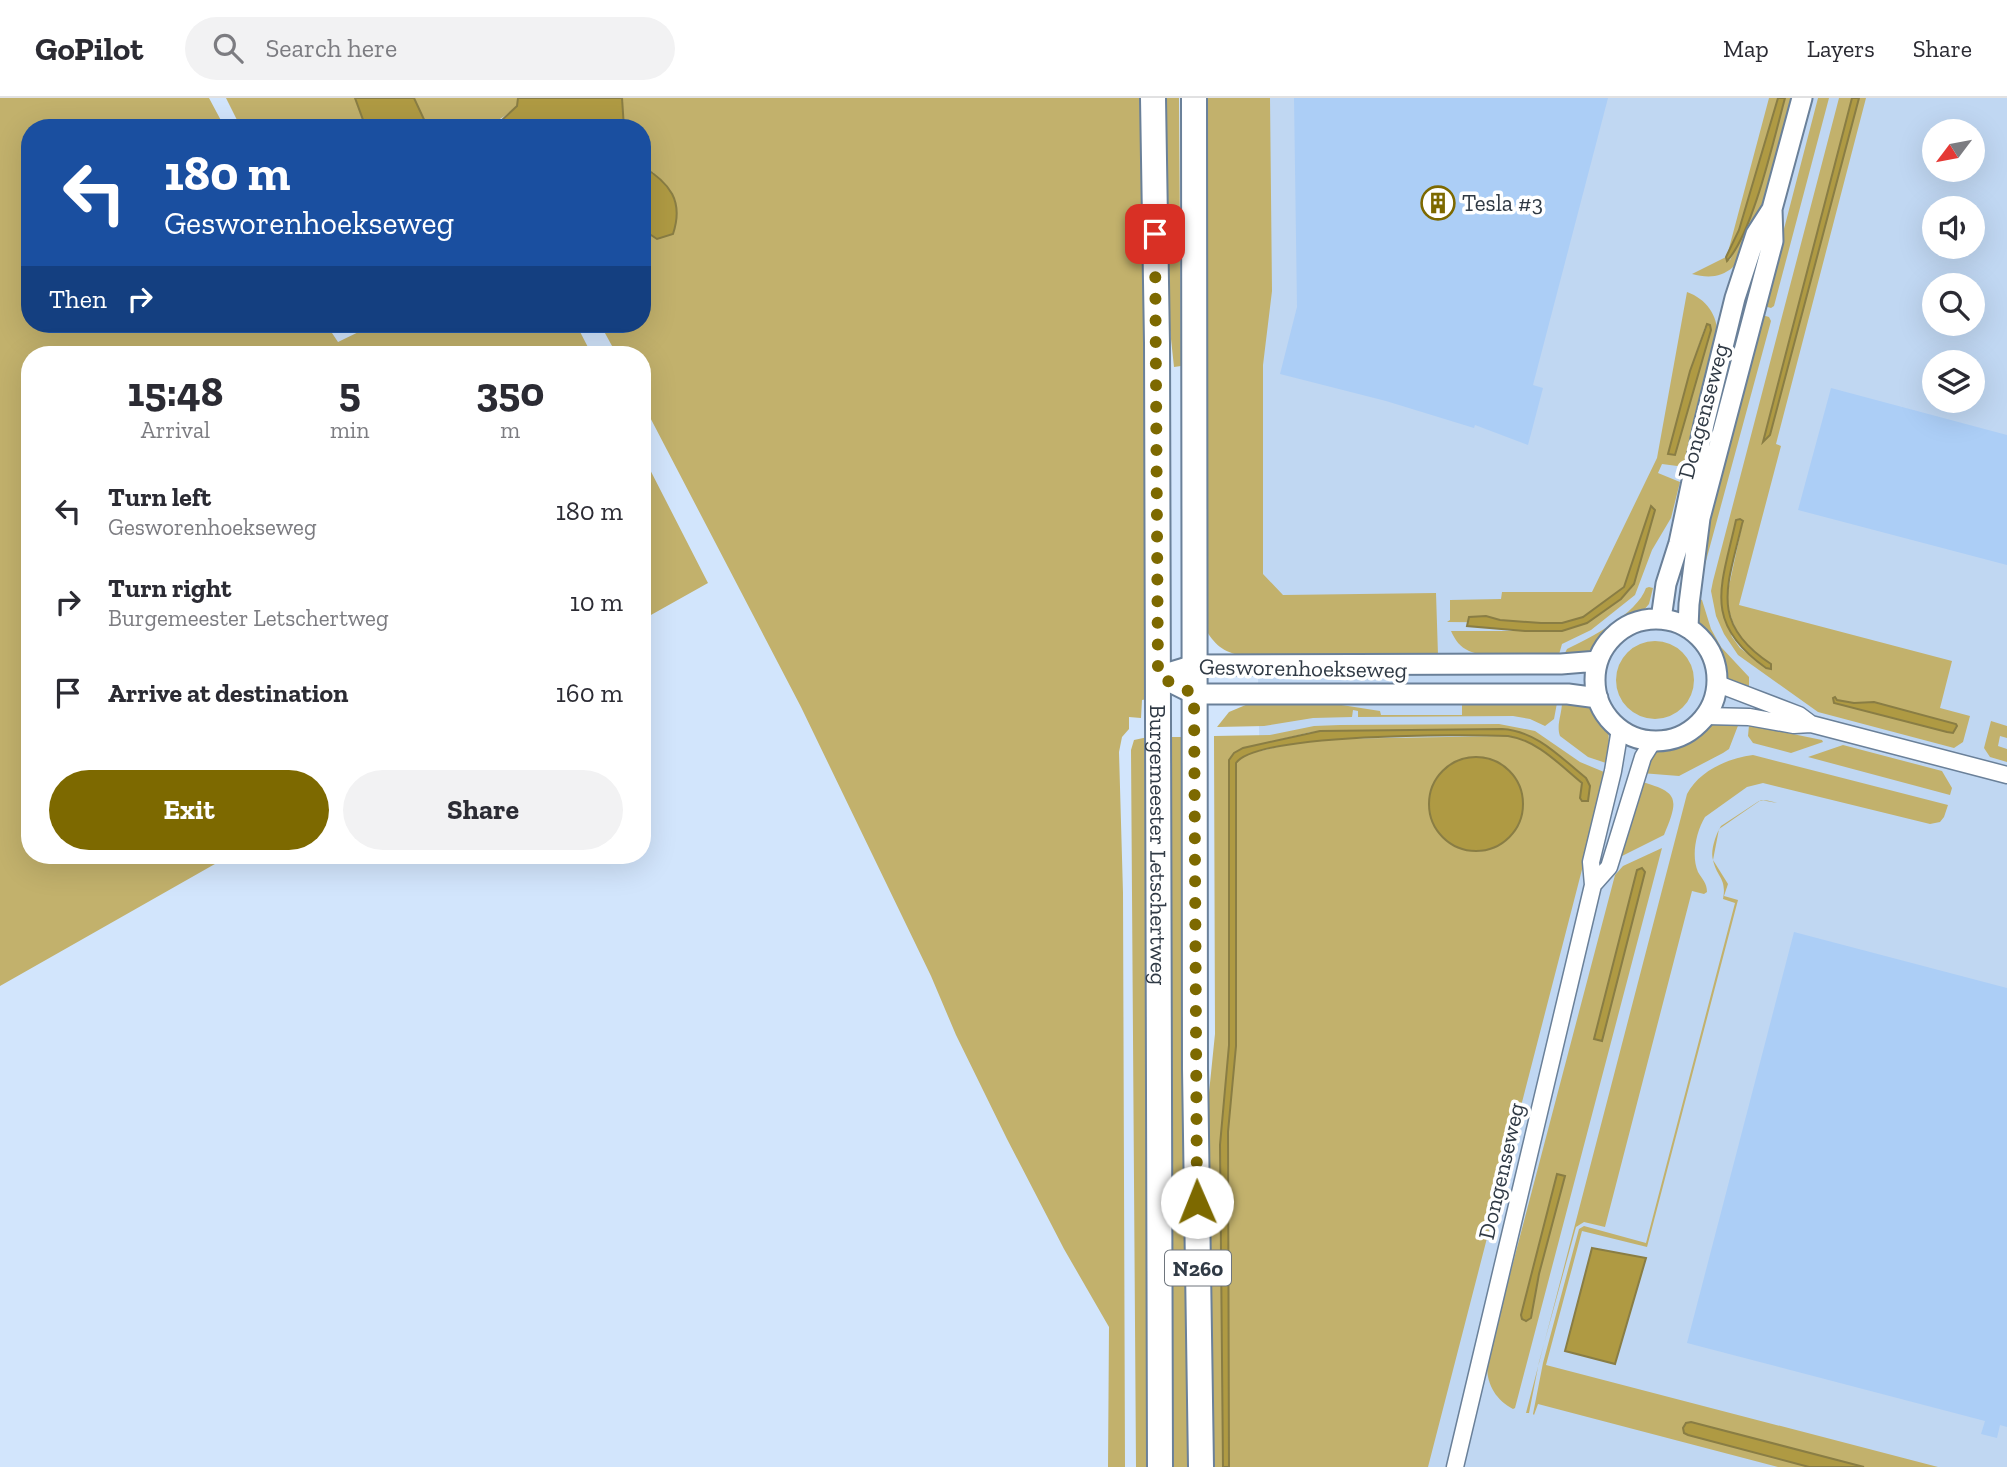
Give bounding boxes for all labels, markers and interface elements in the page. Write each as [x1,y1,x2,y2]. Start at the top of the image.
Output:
search box [185,17,675,80]
text: GoPilot [35,29,143,68]
icon: search [209,29,247,67]
text: Search here [265,32,397,64]
text: Map [1723,34,1769,63]
text: Layers [1807,34,1875,63]
text: Share [1913,34,1972,63]
north arrow [1922,119,1984,182]
map controls [1922,119,1985,413]
text: 180 m [164,144,291,203]
icon: left [49,147,140,238]
building icon: Tesla #3 [1419,184,1457,222]
place label: Tesla #3 [1462,189,1543,217]
button: sound [1922,196,1985,259]
text: Gesworenhoekseweg [164,204,454,242]
pin [1125,204,1185,264]
icon: arrive [1136,215,1174,253]
button: search [1922,273,1985,336]
icon: right [121,280,159,318]
text: Then [49,283,107,315]
street label: Dongenseweg [1671,340,1735,482]
button: layers [1922,350,1985,413]
text: 15:48 [128,366,223,417]
text: 5 [339,366,361,417]
text: 350 [476,366,544,417]
text: Arrival [141,416,210,444]
text: min [330,416,369,444]
text: m [500,416,520,444]
text: Turn left [108,481,211,513]
icon: left [49,492,87,530]
text: 180 m [556,495,623,527]
text: Gesworenhoekseweg [108,513,317,541]
text: Turn right [108,572,231,604]
icon: right [49,583,87,621]
text: 10 m [570,586,623,618]
text: Burgemeester Letschertweg [108,604,389,632]
street label: Gesworenhoekseweg [1199,652,1408,684]
icon: arrive [49,674,87,712]
text: Arrive at destination [108,677,348,709]
text: 160 m [556,677,623,709]
street label: Burgemeester Letschertweg [1144,705,1173,986]
button: Exit [49,770,329,850]
button: Share [343,770,623,850]
street label: Dongenseweg [1472,1100,1530,1242]
position arrow [1160,1165,1234,1239]
road number: N260 [1165,1250,1231,1286]

